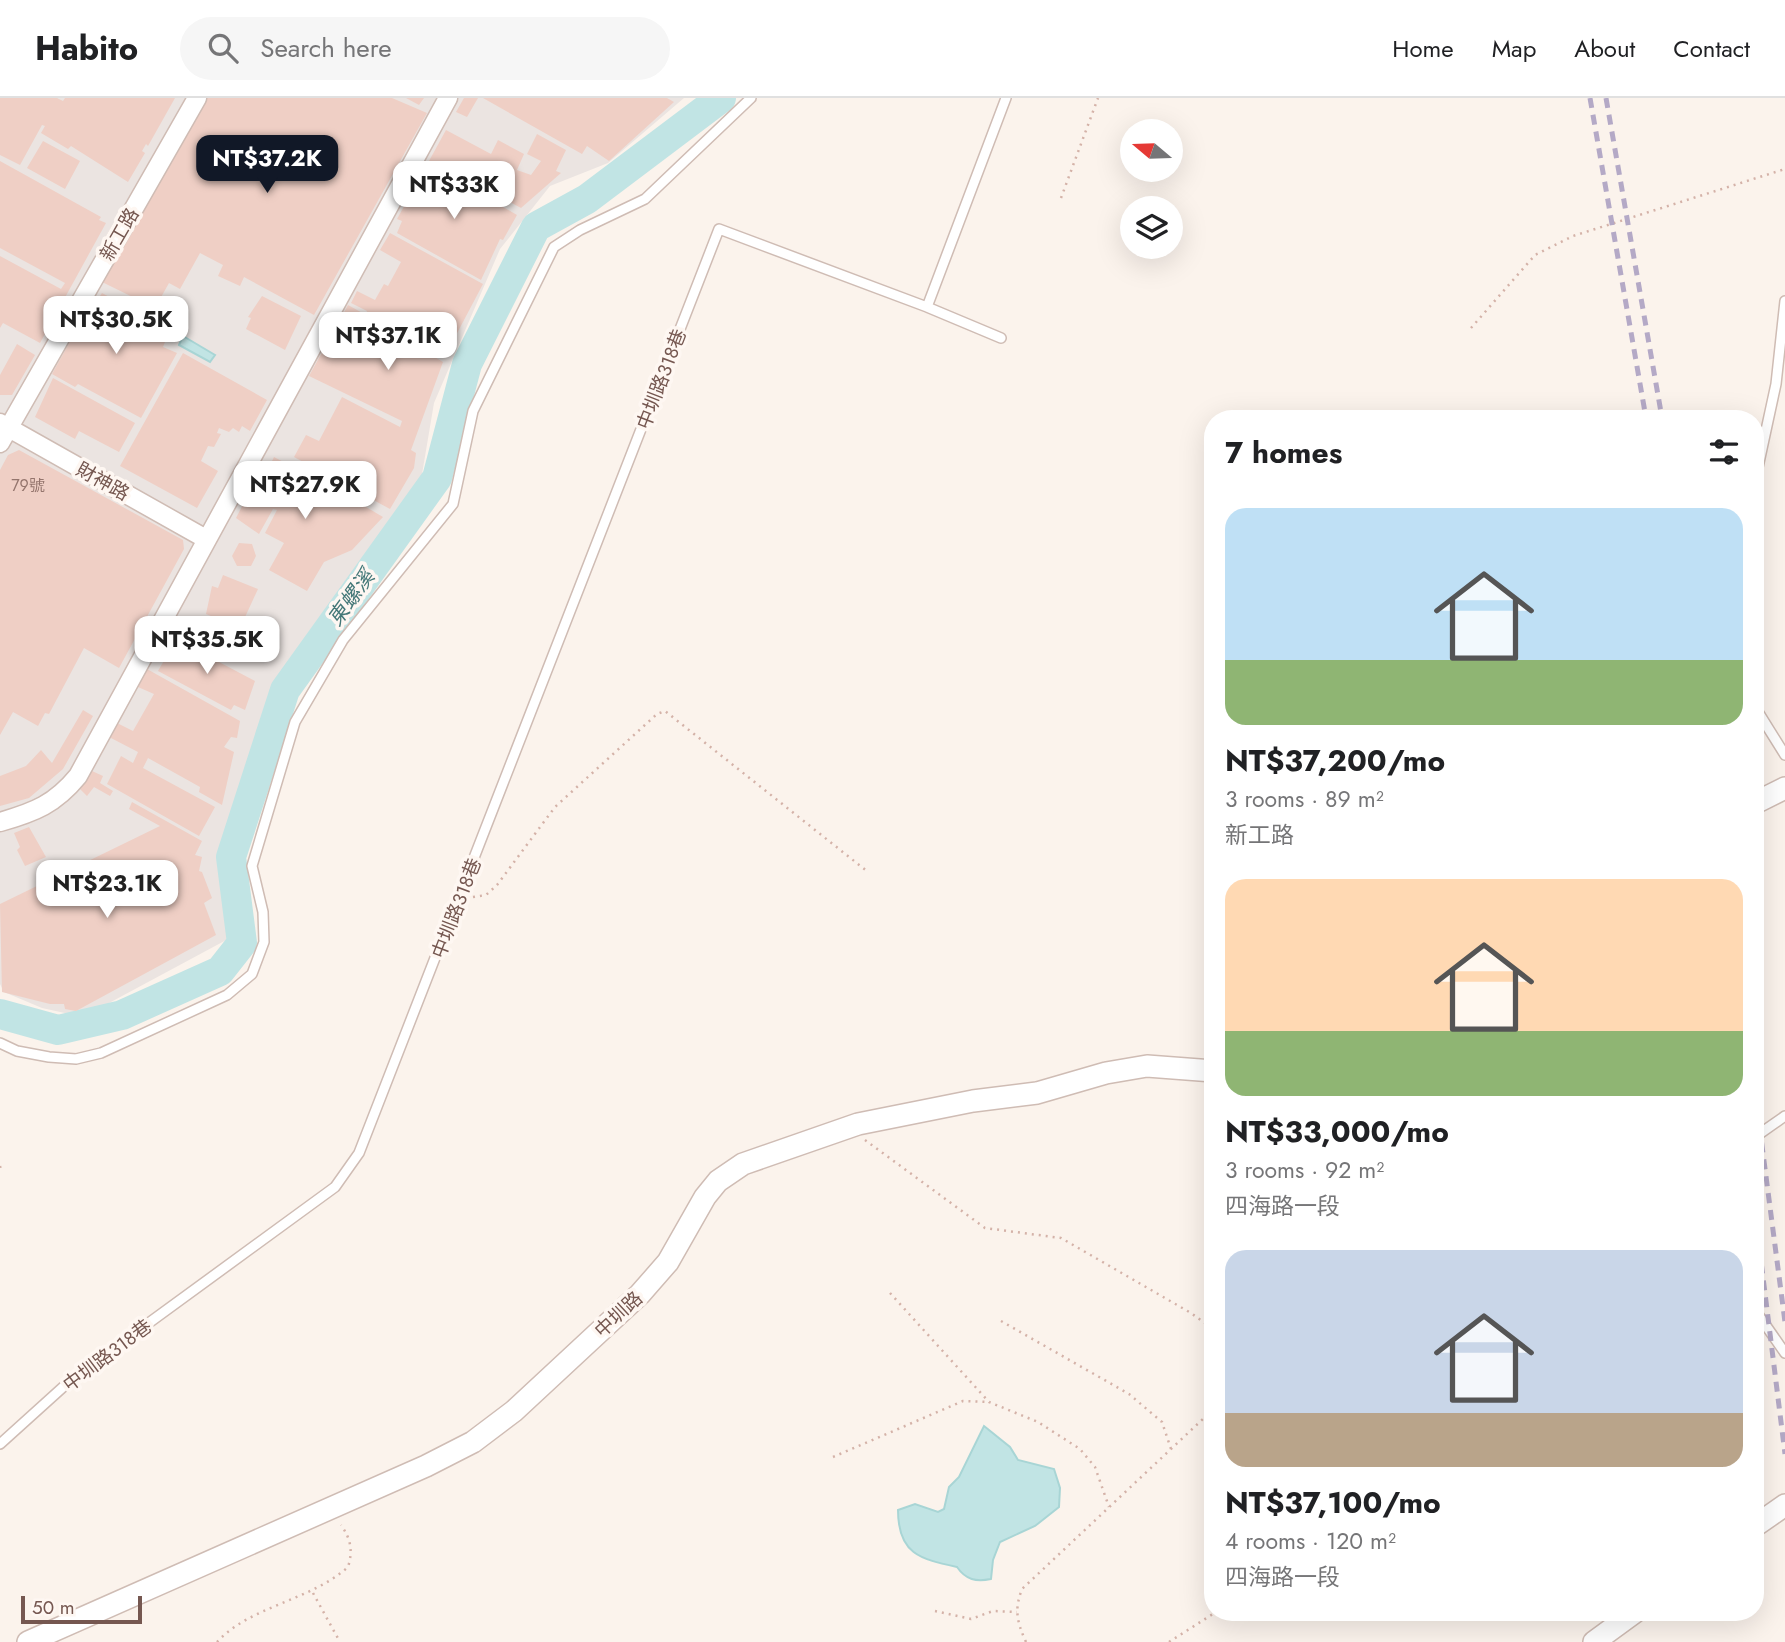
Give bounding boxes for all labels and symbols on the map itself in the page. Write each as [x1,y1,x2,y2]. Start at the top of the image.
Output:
north arrow [1120,119,1183,182]
pin: NT$37.2K [195,136,339,195]
pin: NT$33K [397,162,511,221]
street label: 新工路 [93,203,145,266]
pin: NT$30.5K [44,296,188,356]
pin: NT$37.1K [316,313,460,372]
street label: 中圳路318巷 [630,325,693,433]
street label: 財神路 [71,456,134,507]
pin: NT$27.9K [233,462,377,521]
house number: 79號 [11,474,45,497]
water label: 東螺溪 [320,561,383,632]
pin: NT$35.5K [135,616,279,676]
street label: 中圳路318巷 [425,854,488,962]
pin: NT$23.1K [35,860,179,920]
street label: 中圳路 [588,1285,648,1344]
street label: 中圳路318巷 [57,1313,157,1398]
scale bar [21,1593,142,1625]

